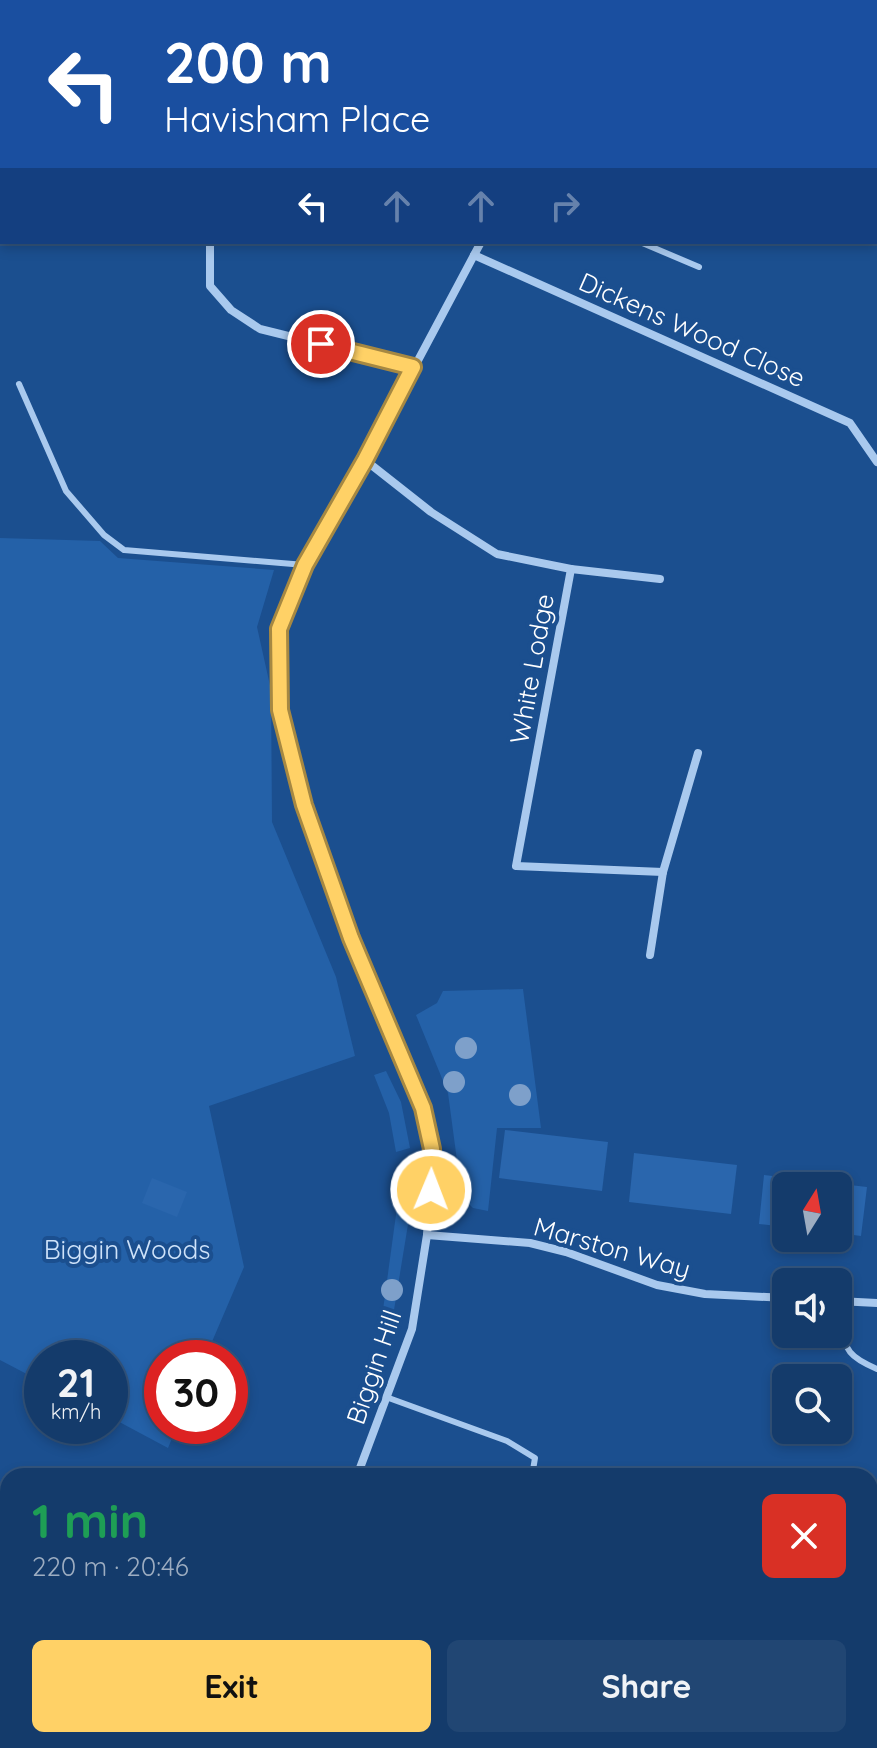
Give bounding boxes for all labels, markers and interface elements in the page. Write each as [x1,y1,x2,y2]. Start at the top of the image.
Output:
text: 200 m [164,27,332,97]
icon: left [32,32,136,136]
text: Havisham Place [164,96,430,141]
icon: left [291,184,335,228]
icon: ahead [375,184,419,228]
icon: ahead [459,184,503,228]
icon: right [543,184,587,228]
street label: Dickens Wood Close [574,265,811,394]
pin [287,310,355,378]
icon: arrive [299,322,343,366]
street label: White Lodge [502,591,561,746]
position arrow [389,1148,473,1232]
north arrow [772,1172,852,1252]
map controls [772,1172,852,1444]
street label: Marston Way [530,1209,694,1286]
park label: Biggin Woods [44,1233,210,1266]
button: sound [772,1268,852,1348]
street label: Biggin Hill [339,1305,408,1428]
speed limit sign: 30 [144,1340,248,1444]
text: 21 [57,1357,95,1407]
button: search [772,1364,852,1444]
text: km/h [51,1399,101,1424]
text: 1 min [32,1490,148,1550]
button: close [762,1494,846,1578]
text: 220 m · 20:46 [32,1550,189,1583]
button: Exit [32,1640,431,1732]
button: Share [447,1640,846,1732]

